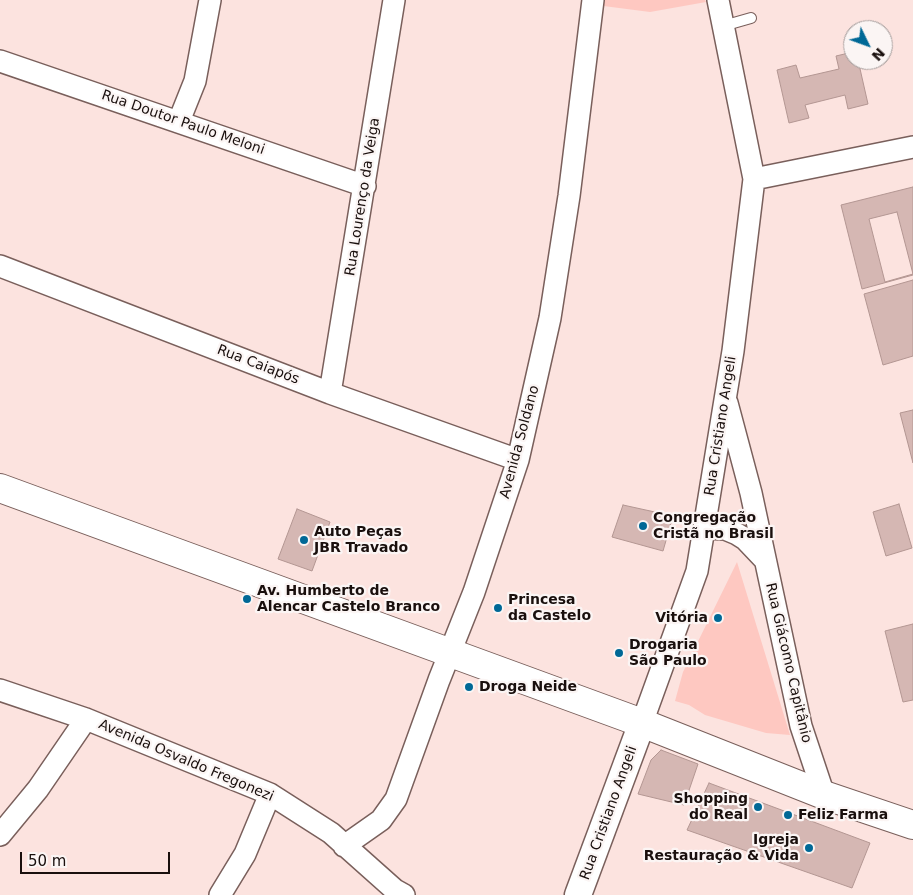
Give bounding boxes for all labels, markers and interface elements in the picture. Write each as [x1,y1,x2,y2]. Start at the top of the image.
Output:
north arrow [843,20,893,70]
text: N [869,45,888,64]
street label: Rua Doutor Paulo Meloni [99,87,267,159]
street label: Rua Lourenço da Veiga [342,117,384,277]
street label: Rua Caiapós [215,342,301,388]
street label: Rua Cristiano Angeli [702,355,740,497]
street label: Avenida Soldano [497,384,543,500]
place label: Congregação Cristã no Brasil [653,510,774,542]
marker: Congregação Cristã no Brasil [637,520,649,532]
place label: Auto Peças JBR Travado [314,524,408,556]
marker: Auto Peças JBR Travado [298,534,310,546]
street label: Rua Giácomo Capitânio [761,581,815,745]
place label: Av. Humberto de Alencar Castelo Branco [257,583,440,616]
place label: Princesa da Castelo [508,592,591,624]
marker: Av. Humberto de Alencar Castelo Branco [241,593,253,605]
marker: Princesa da Castelo [492,602,504,614]
place label: Vitória [655,610,708,626]
marker: Vitória [712,612,724,624]
place label: Drogaria São Paulo [629,637,707,670]
marker: Drogaria São Paulo [613,647,625,659]
place label: Droga Neide [479,679,577,695]
marker: Droga Neide [463,681,475,693]
street label: Avenida Osvaldo Fregonezi [96,716,276,806]
street label: Rua Cristiano Angeli [577,744,641,882]
place label: Shopping do Real [674,791,748,824]
marker: Shopping do Real [752,801,764,813]
place label: Feliz Farma [798,807,888,823]
marker: Feliz Farma [782,809,794,821]
place label: Igreja Restauração & Vida [644,832,799,864]
scale bar [22,842,172,874]
marker: Igreja Restauração & Vida [803,842,815,854]
text: 50 m [28,852,66,870]

